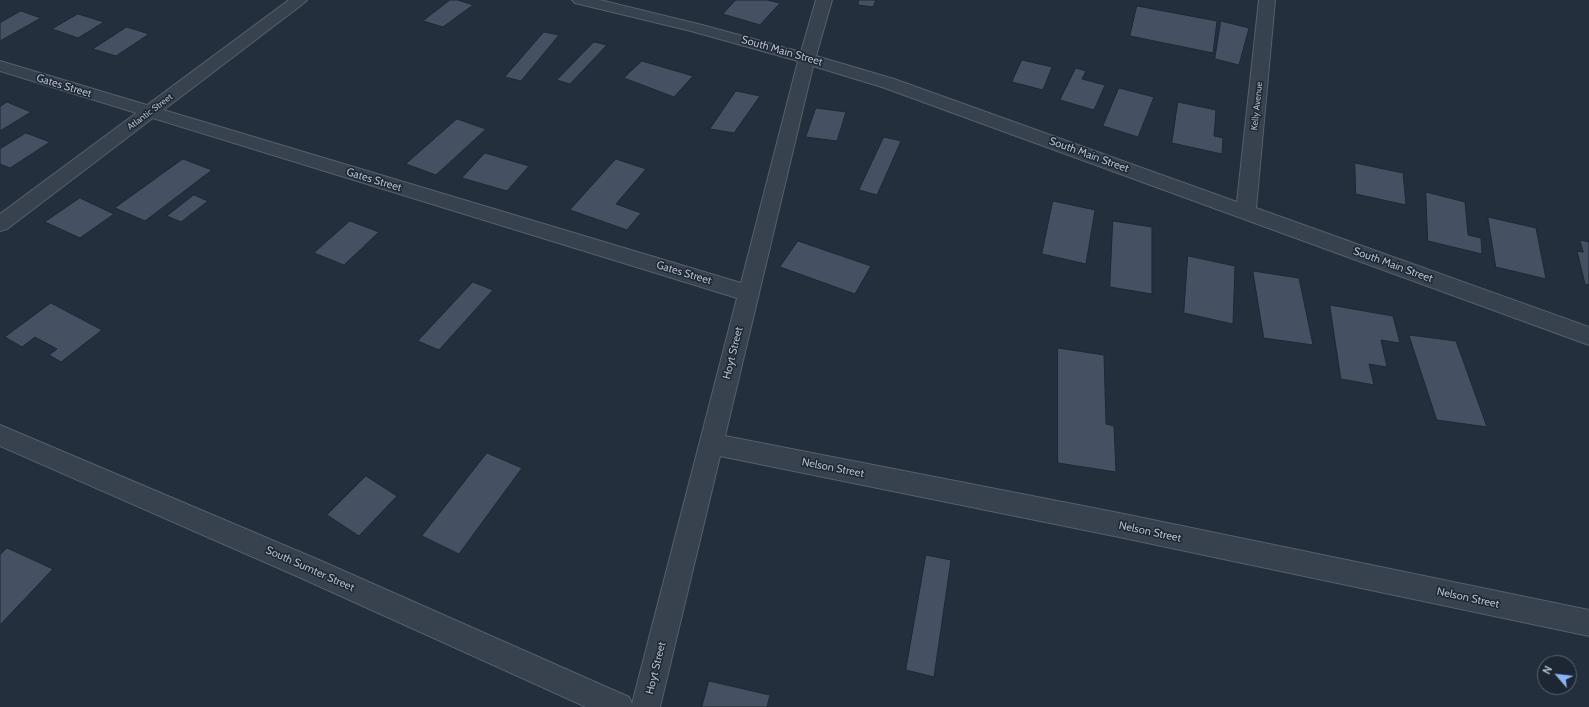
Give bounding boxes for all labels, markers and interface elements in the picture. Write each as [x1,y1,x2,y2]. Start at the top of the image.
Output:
street label: South Main Street [740,33,824,69]
street label: Gates Street [35,71,93,101]
street label: Kelly Avenue [1249,81,1265,131]
street label: Atlantic Street [125,91,175,133]
street label: South Main Street [1047,134,1131,176]
street label: Gates Street [345,165,403,195]
street label: South Main Street [1351,244,1435,286]
street label: Gates Street [655,258,713,288]
street label: Hoyt Street [720,325,746,381]
street label: Nelson Street [801,455,865,481]
street label: Nelson Street [1118,519,1182,545]
street label: South Sumter Street [264,544,356,594]
street label: Nelson Street [1436,585,1500,611]
street label: Hoyt Street [643,640,669,696]
north arrow [1537,655,1577,695]
text: N [1539,663,1555,677]

